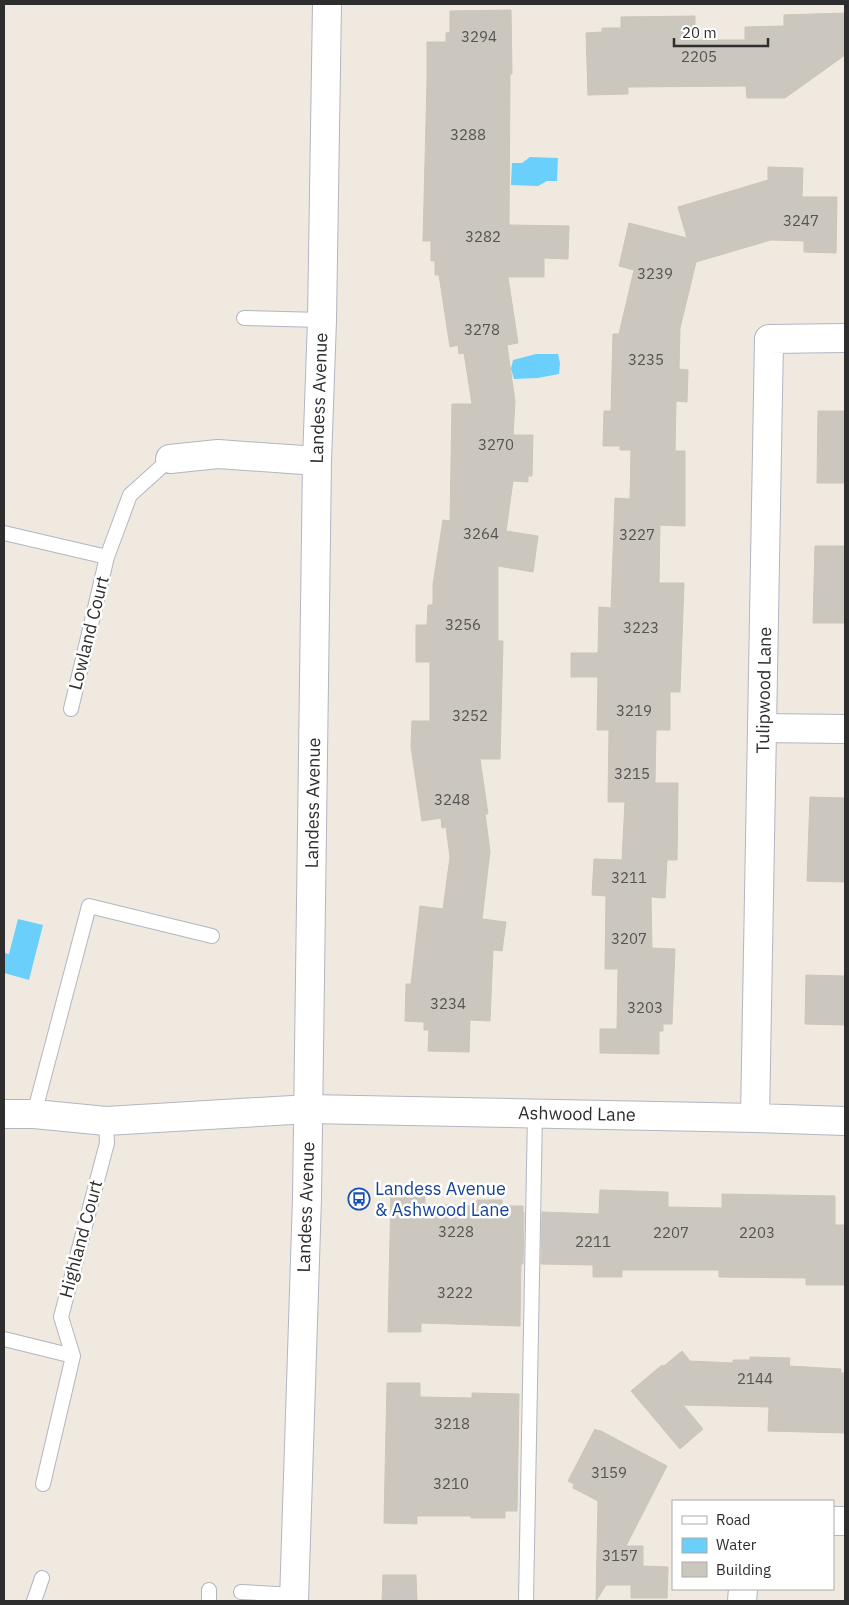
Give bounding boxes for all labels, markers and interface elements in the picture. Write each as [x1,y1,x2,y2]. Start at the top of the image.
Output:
scale bar [674,15,768,47]
text: 20 m [682,23,717,42]
house number: 3294 [461,27,497,46]
house number: 2205 [681,47,717,66]
house number: 3288 [450,125,486,144]
house number: 3247 [783,211,819,230]
house number: 3282 [465,227,501,246]
house number: 3239 [637,264,673,283]
house number: 3278 [464,320,500,339]
street label: Landess Avenue [305,332,332,464]
house number: 3235 [628,350,664,369]
house number: 3270 [478,435,514,454]
house number: 3264 [463,524,499,543]
house number: 3227 [619,525,655,544]
street label: Lowland Court [63,574,114,692]
house number: 3256 [445,615,481,634]
house number: 3223 [623,618,659,637]
street label: Tulipwood Lane [751,626,776,754]
house number: 3219 [616,701,652,720]
house number: 3252 [452,706,488,725]
street label: Landess Avenue [300,737,325,869]
house number: 3215 [614,764,650,783]
house number: 3248 [434,790,470,809]
house number: 3211 [611,868,647,887]
house number: 3207 [611,929,647,948]
house number: 3234 [430,994,466,1013]
house number: 3203 [627,998,663,1017]
street label: Ashwood Lane [518,1101,636,1126]
street label: Landess Avenue [292,1141,319,1273]
place label: Landess Avenue & Ashwood Lane [375,1177,510,1221]
street label: Highland Court [54,1178,107,1300]
bus stop icon: Landess Avenue & Ashwood Lane [347,1187,371,1211]
house number: 3228 [438,1222,474,1241]
house number: 2207 [653,1223,689,1242]
house number: 2203 [739,1223,775,1242]
house number: 2211 [575,1232,611,1251]
house number: 3222 [437,1283,473,1302]
house number: 2144 [737,1369,773,1388]
house number: 3218 [434,1414,470,1433]
house number: 3159 [591,1463,627,1482]
house number: 3210 [433,1474,469,1493]
legend [672,1500,834,1590]
text: Road [716,1510,751,1529]
text: Water [716,1535,757,1554]
house number: 3157 [602,1546,638,1565]
text: Building [716,1560,771,1579]

